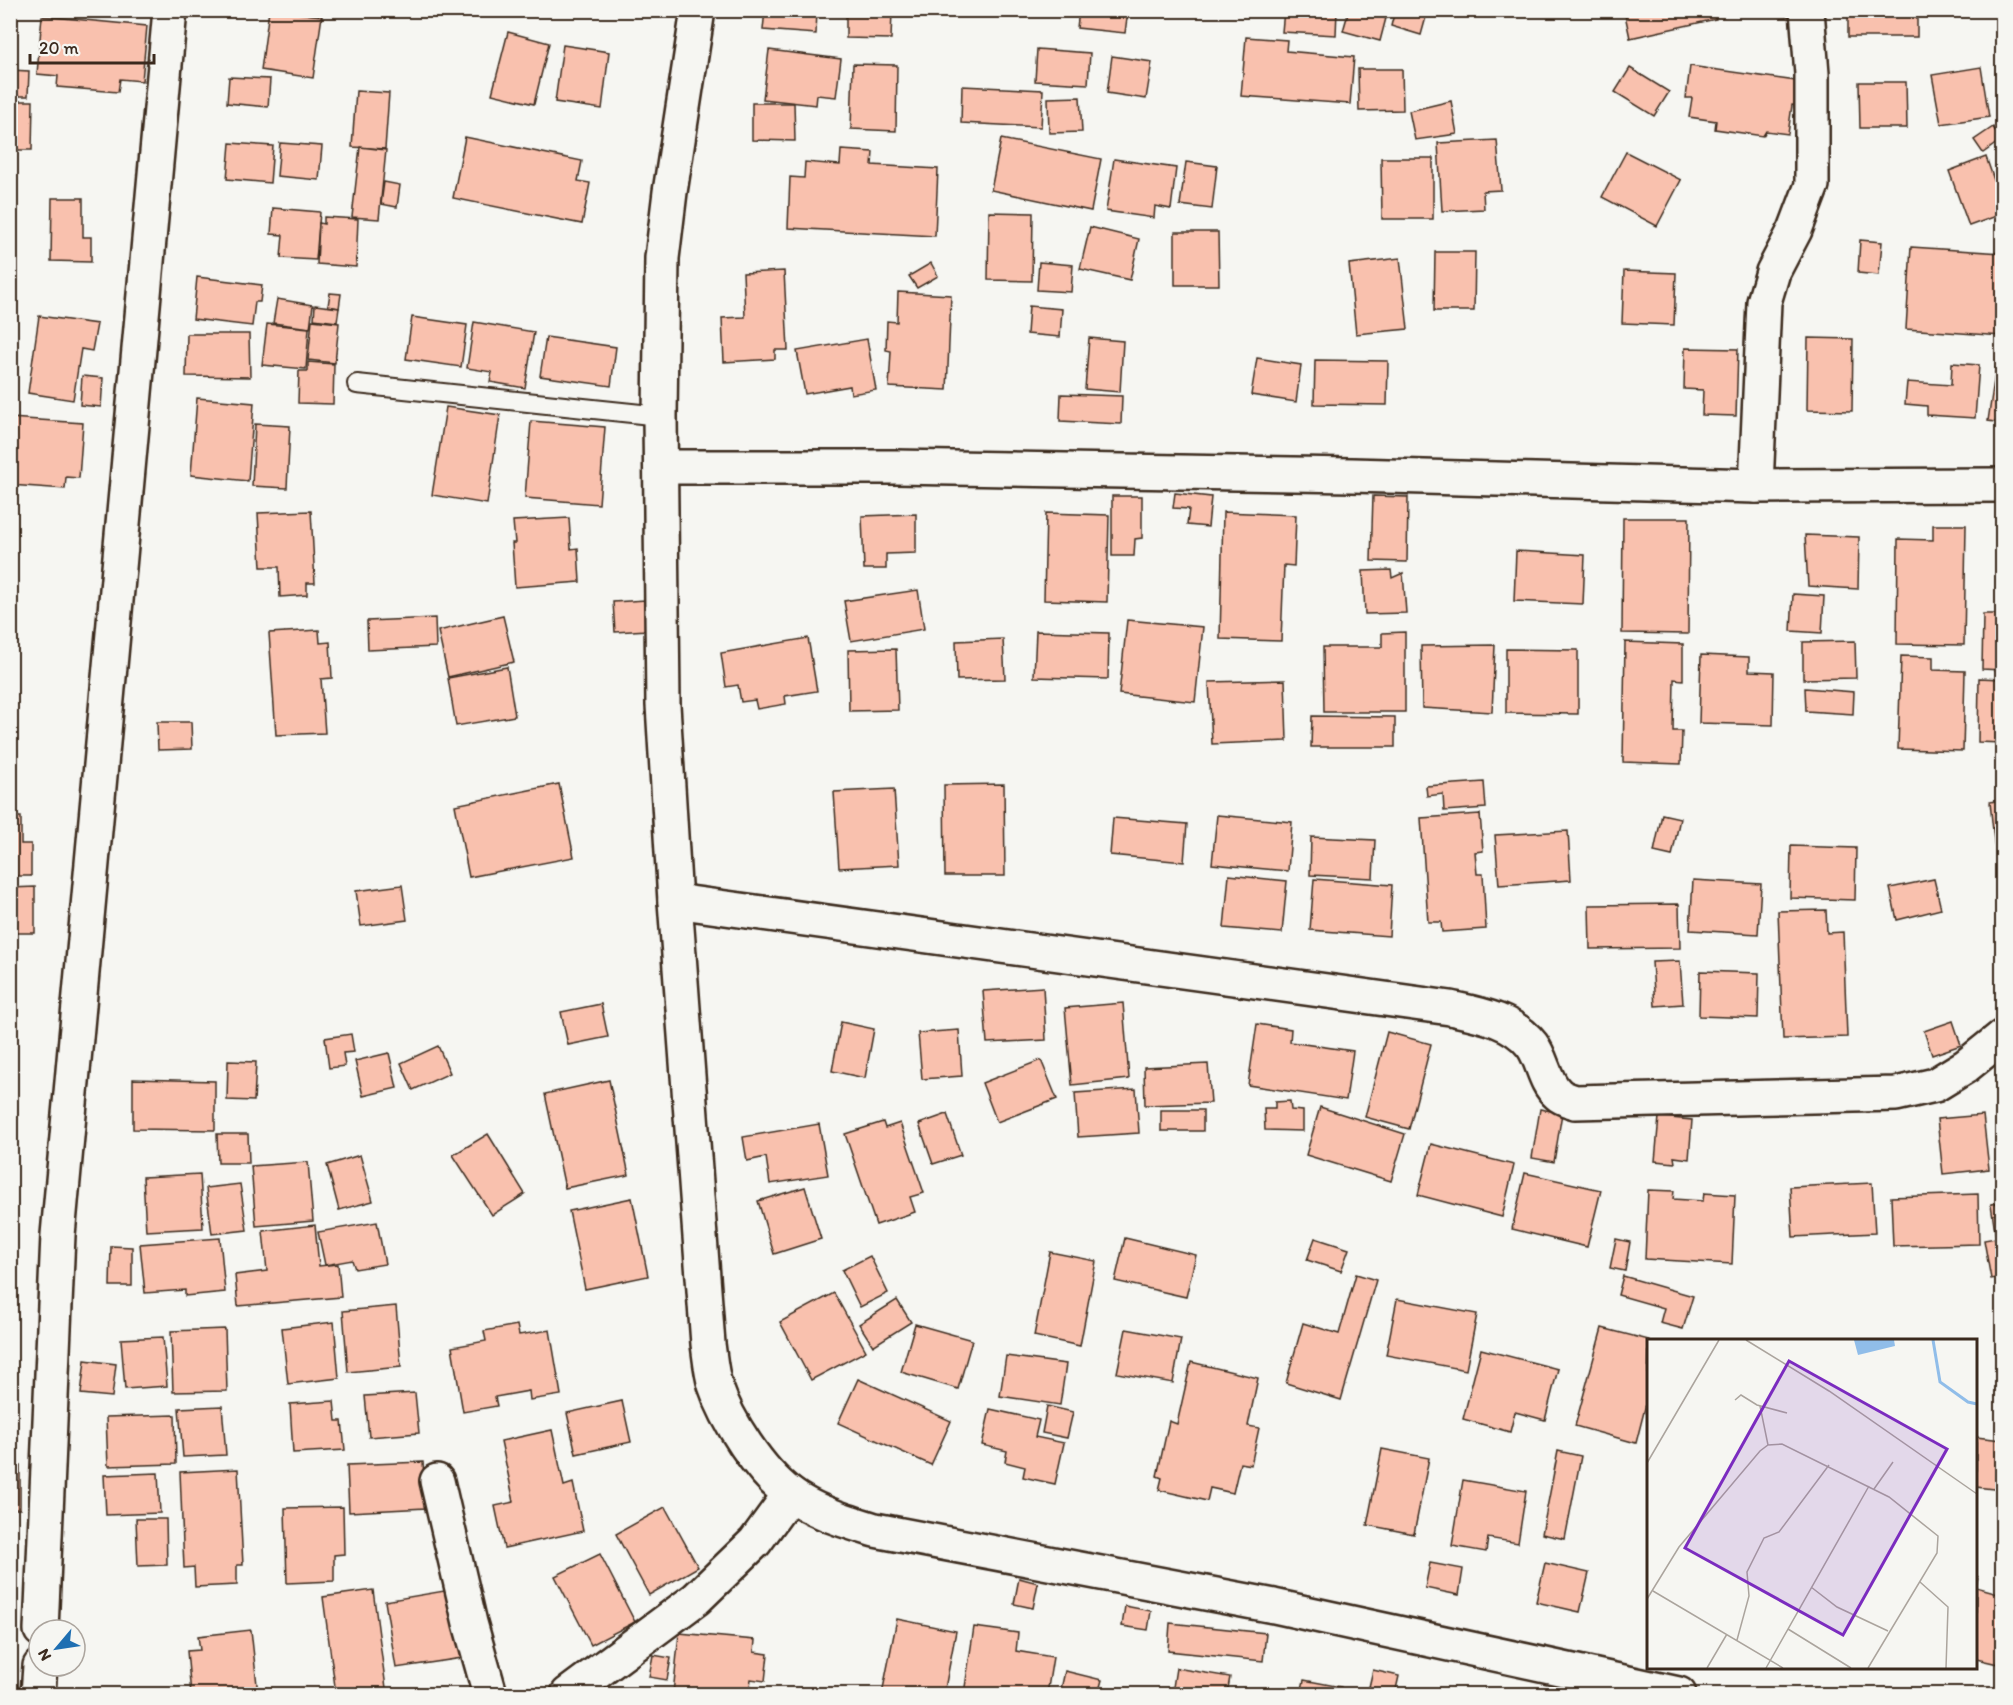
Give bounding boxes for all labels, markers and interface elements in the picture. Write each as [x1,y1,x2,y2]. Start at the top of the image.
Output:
scale bar [30,27,154,65]
text: 20 m [39,37,79,59]
inset map [1647,1339,1977,1669]
north arrow [27,1618,87,1678]
text: N [33,1646,55,1664]

